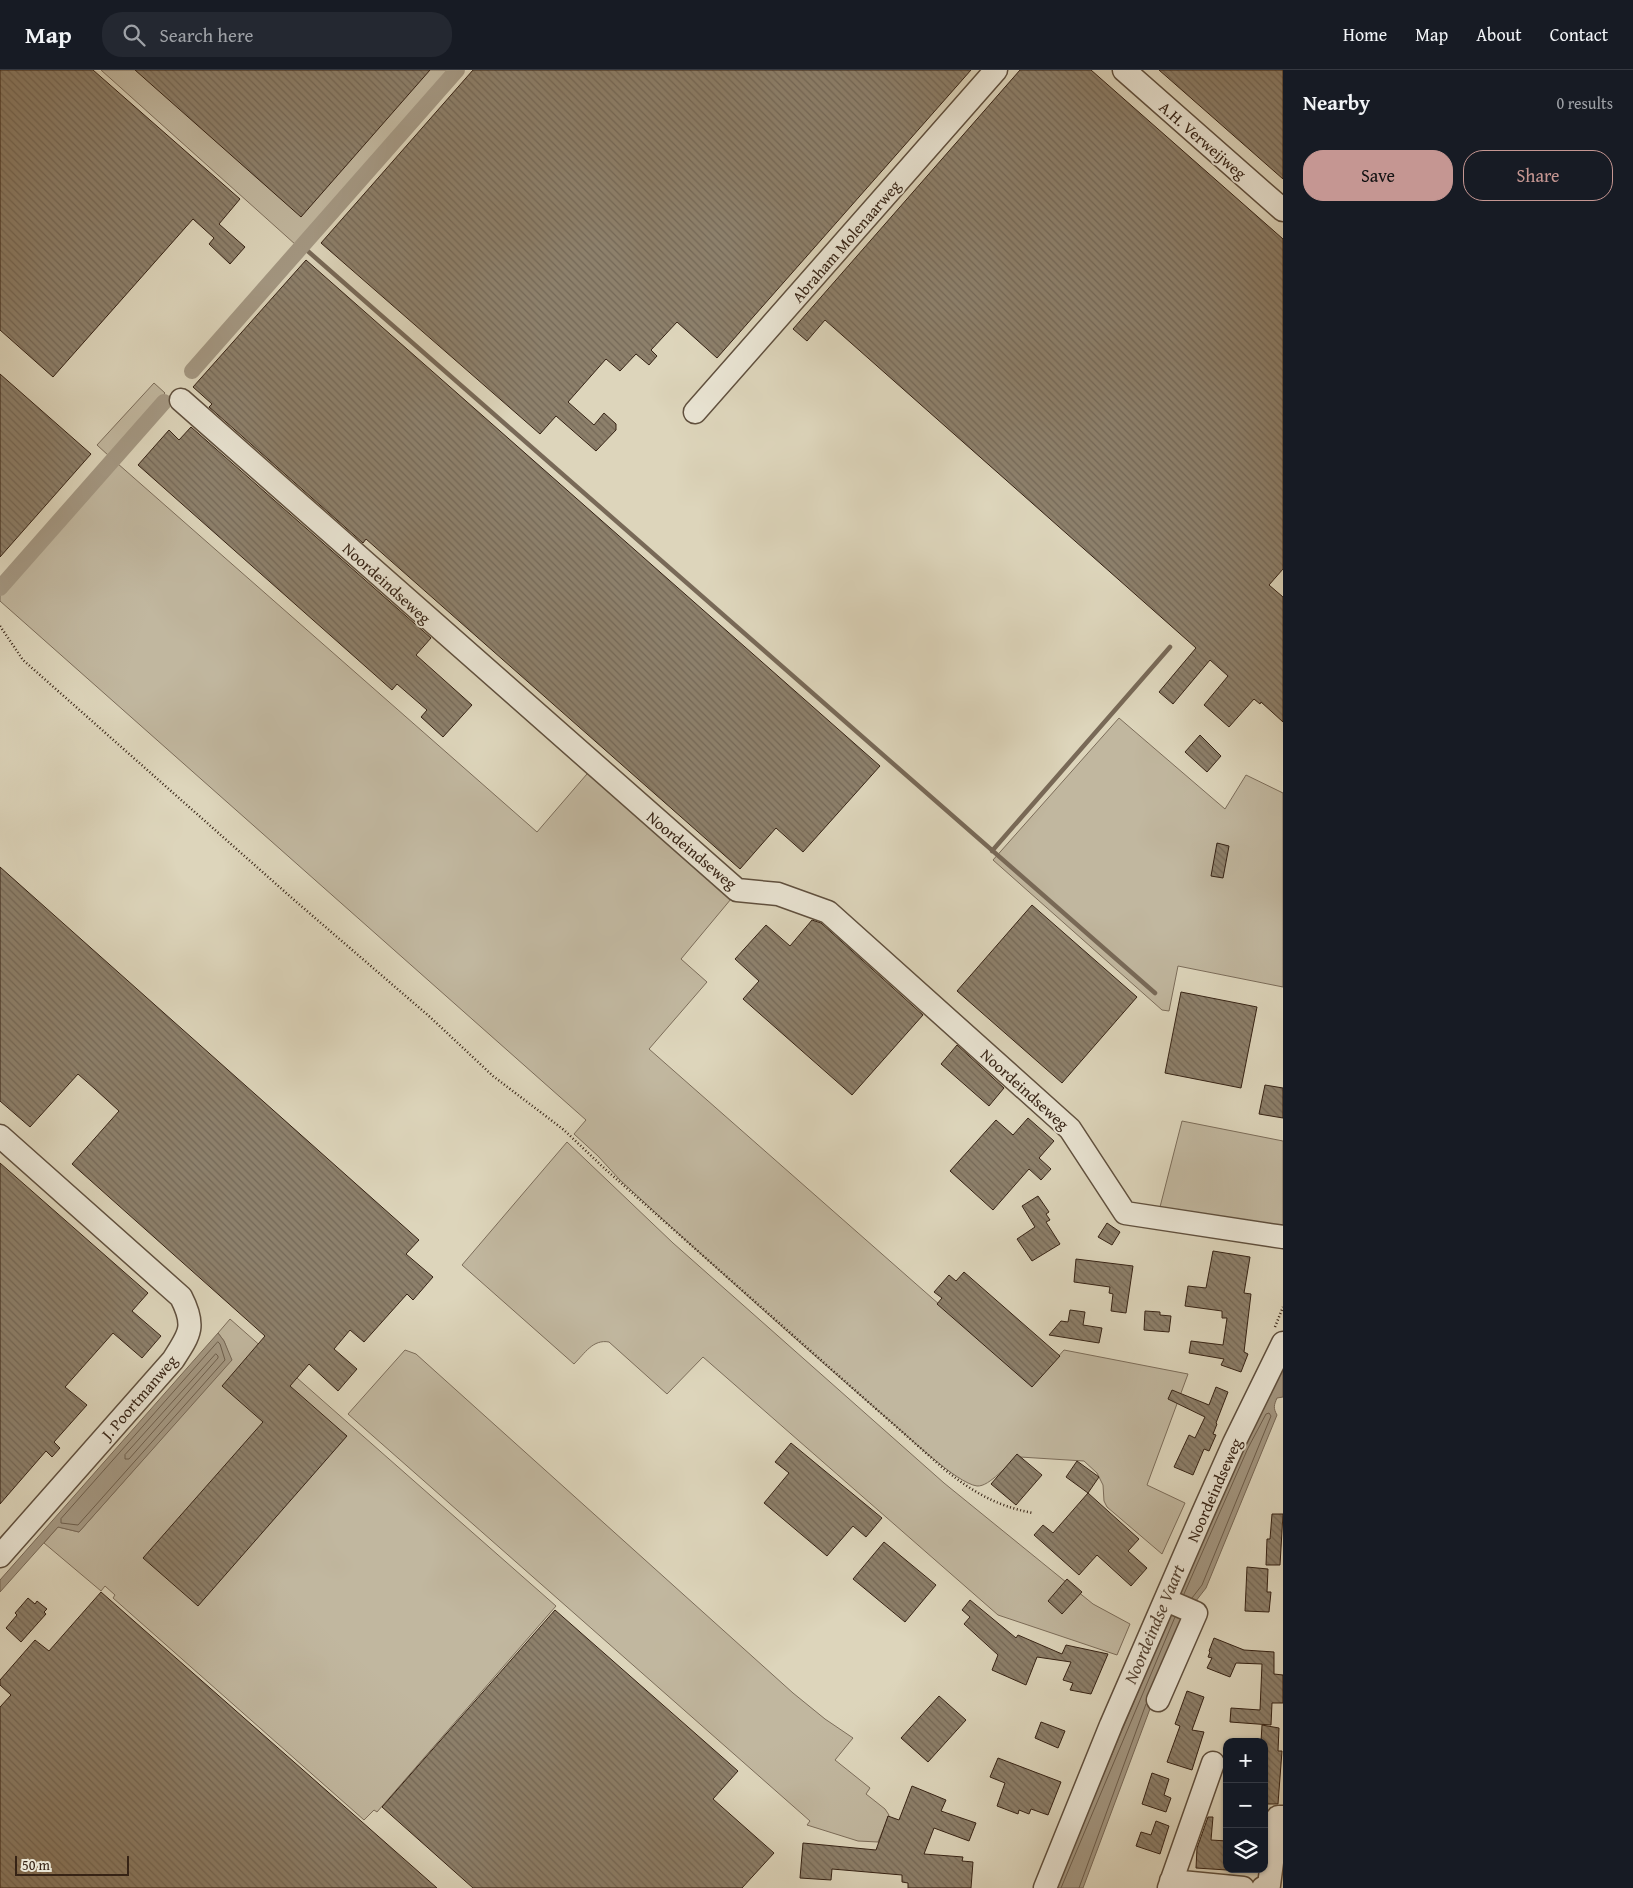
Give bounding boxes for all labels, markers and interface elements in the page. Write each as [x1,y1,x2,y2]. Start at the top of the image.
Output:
search box [102,12,452,57]
text: Map [25,17,72,52]
icon: search [120,21,148,49]
text: Search here [160,21,253,49]
text: Home [1343,21,1387,48]
text: Map [1415,21,1448,48]
text: About [1476,21,1522,48]
text: Contact [1550,21,1608,48]
text: Nearby [1303,87,1370,118]
text: 0 results [1556,91,1613,115]
street label: A.H. Verweijweg [1154,95,1252,185]
button: Save [1303,150,1453,201]
button: Share [1463,150,1613,201]
street label: Abraham Molenaarweg [786,174,906,308]
street label: Noordeindseweg [337,537,437,629]
street label: Noordeindseweg [642,805,743,895]
street label: Noordeindseweg [975,1043,1075,1135]
street label: J. Poortmanweg [94,1349,183,1446]
street label: Noordeindseweg [1180,1434,1248,1546]
water label: Noordeindse Vaart [1116,1560,1191,1689]
map controls [1223,1738,1268,1873]
button: + [1223,1738,1268,1783]
button: − [1223,1783,1268,1828]
button: layers [1223,1828,1268,1873]
scale bar [15,1853,129,1876]
text: 50 m [22,1855,50,1875]

